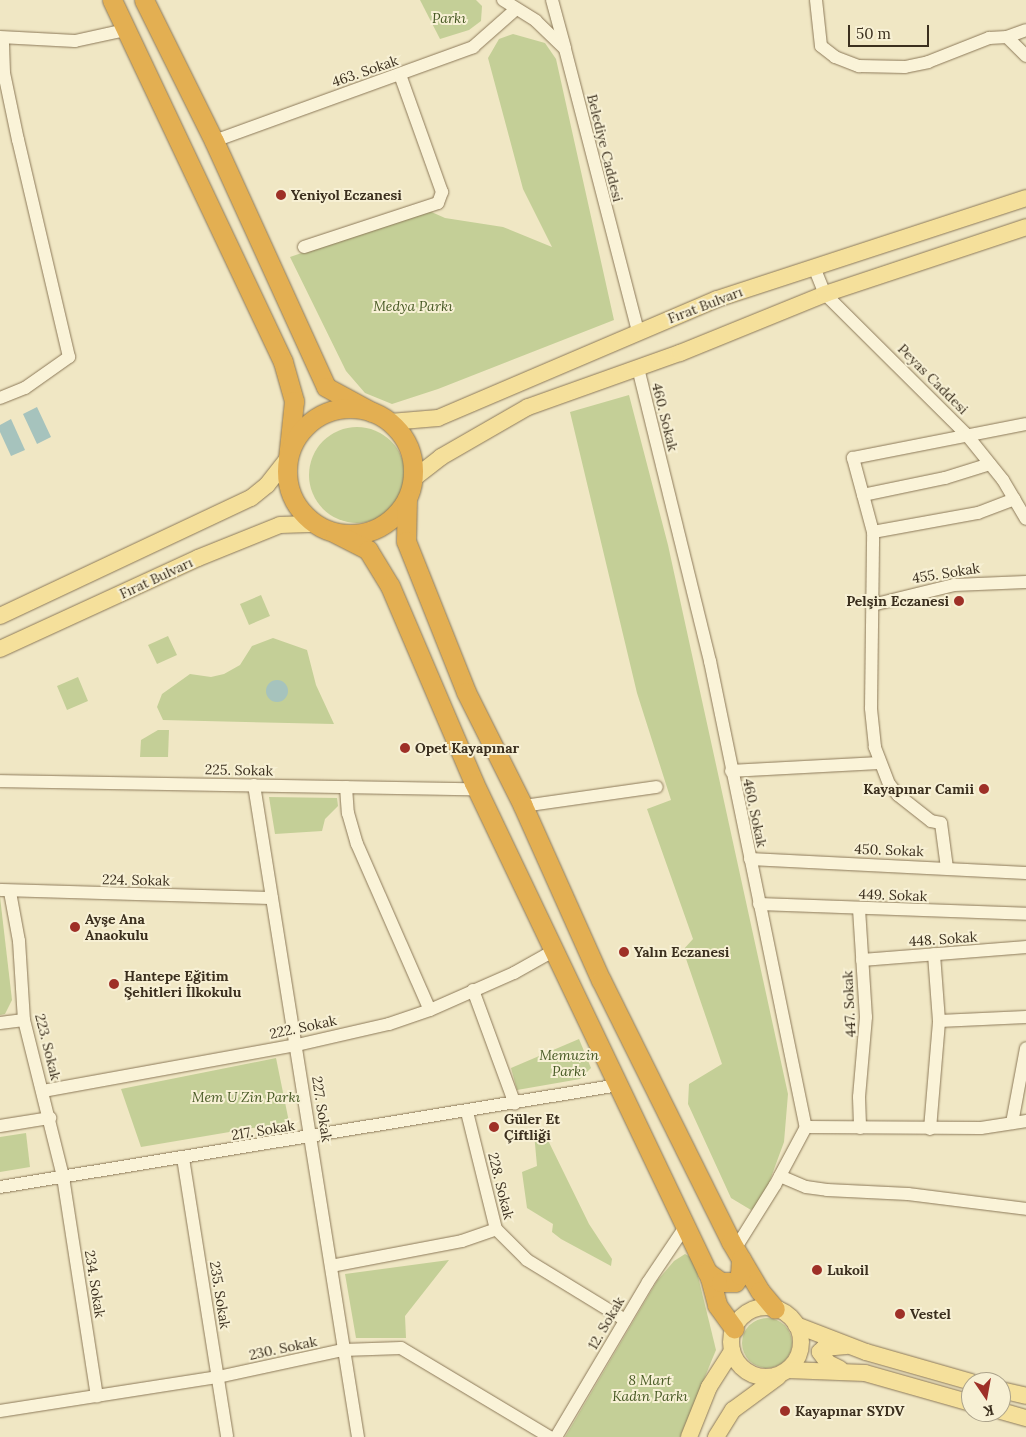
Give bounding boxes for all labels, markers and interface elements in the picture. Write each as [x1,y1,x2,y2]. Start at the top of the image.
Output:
park label: Parkı [432,10,466,26]
scale bar [851,15,932,47]
text: 50 m [856,24,891,43]
street label: 463. Sokak [330,52,400,90]
street label: Belediye Caddesi [584,93,626,203]
place label: Yeniyol Eczanesi [291,187,402,203]
marker: Yeniyol Eczanesi [275,189,287,201]
street label: Fırat Bulvarı [665,283,745,327]
park label: Medya Parkı [373,298,453,314]
street label: Peyas Caddesi [894,340,972,418]
street label: 460. Sokak [648,381,682,453]
street label: Fırat Bulvarı [117,554,195,602]
street label: 455. Sokak [911,559,981,587]
place label: Pelşin Eczanesi [846,593,949,609]
marker: Pelşin Eczanesi [953,595,965,607]
place label: Opet Kayapınar [415,740,519,756]
marker: Opet Kayapınar [399,742,411,754]
street label: 225. Sokak [205,761,273,779]
street label: 460. Sokak [740,777,770,849]
place label: Kayapınar Camii [863,781,974,797]
marker: Kayapınar Camii [978,783,990,795]
street label: 450. Sokak [854,840,924,860]
street label: 224. Sokak [102,871,170,889]
street label: 449. Sokak [858,885,928,905]
place label: Ayşe Ana Anaokulu [85,911,148,944]
marker: Ayşe Ana Anaokulu [69,921,81,933]
street label: 448. Sokak [908,928,978,950]
place label: Yalın Eczanesi [634,944,729,960]
marker: Yalın Eczanesi [618,946,630,958]
place label: Hantepe Eğitim Şehitleri İlkokulu [124,968,241,1000]
street label: 447. Sokak [839,970,859,1038]
marker: Hantepe Eğitim Şehitleri İlkokulu [108,978,120,990]
street label: 223. Sokak [32,1012,64,1082]
street label: 222. Sokak [268,1012,338,1042]
park label: Memuzin Parkı [539,1047,599,1080]
street label: 227. Sokak [309,1075,335,1143]
park label: Mem U Zin Parkı [192,1089,300,1105]
place label: Güler Et Çiftliği [504,1111,560,1144]
street label: 217. Sokak [230,1117,296,1143]
marker: Güler Et Çiftliği [488,1121,500,1133]
street label: 228. Sokak [485,1151,517,1221]
street label: 234. Sokak [81,1249,109,1319]
street label: 235. Sokak [206,1260,234,1330]
place label: Lukoil [827,1262,869,1278]
marker: Lukoil [811,1264,823,1276]
street label: 12. Sokak [584,1294,628,1352]
place label: Vestel [910,1306,951,1322]
marker: Vestel [894,1308,906,1320]
street label: 230. Sokak [247,1333,319,1363]
park label: 8 Mart Kadın Parkı [612,1372,688,1404]
north arrow [961,1372,1011,1422]
text: K [982,1401,996,1421]
place label: Kayapınar SYDV [795,1403,904,1419]
marker: Kayapınar SYDV [779,1405,791,1417]

